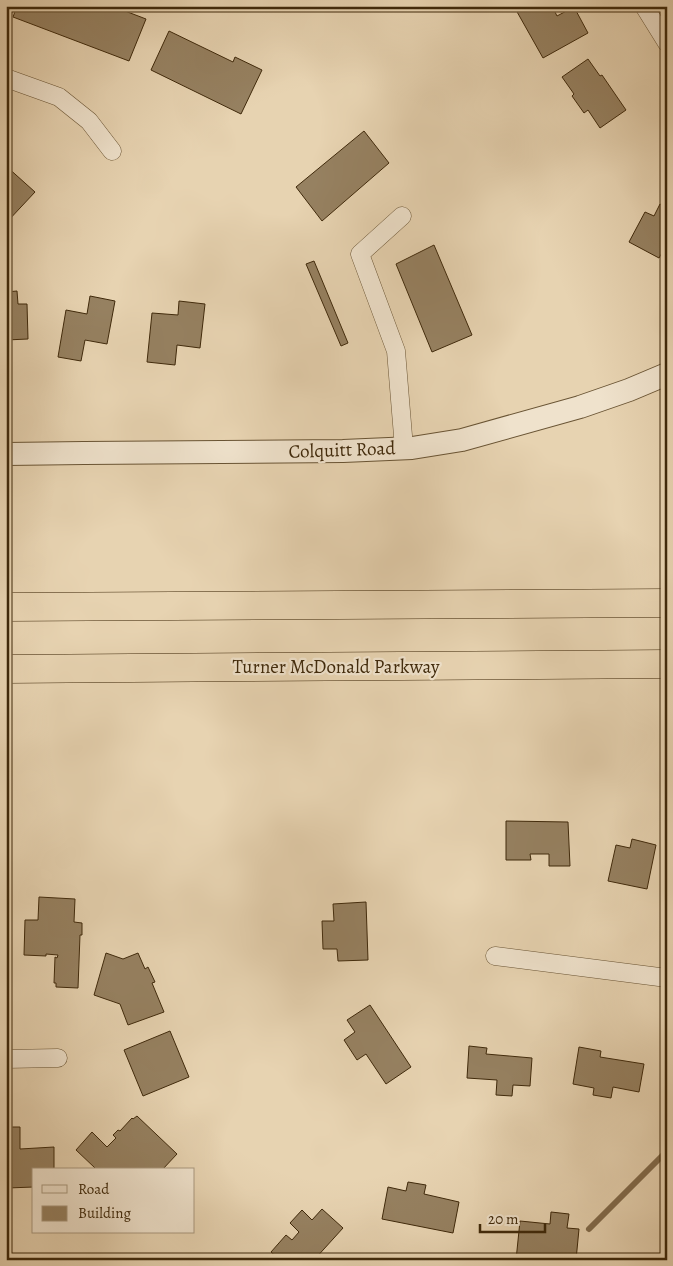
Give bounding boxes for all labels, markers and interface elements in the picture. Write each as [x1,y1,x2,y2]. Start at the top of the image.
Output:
street label: Colquitt Road [288,435,397,465]
street label: Turner McDonald Parkway [233,654,440,680]
legend [32,1168,195,1234]
text: Road [78,1179,110,1199]
scale bar [480,1201,546,1233]
text: Building [78,1203,131,1223]
text: 20 m [488,1209,519,1229]

